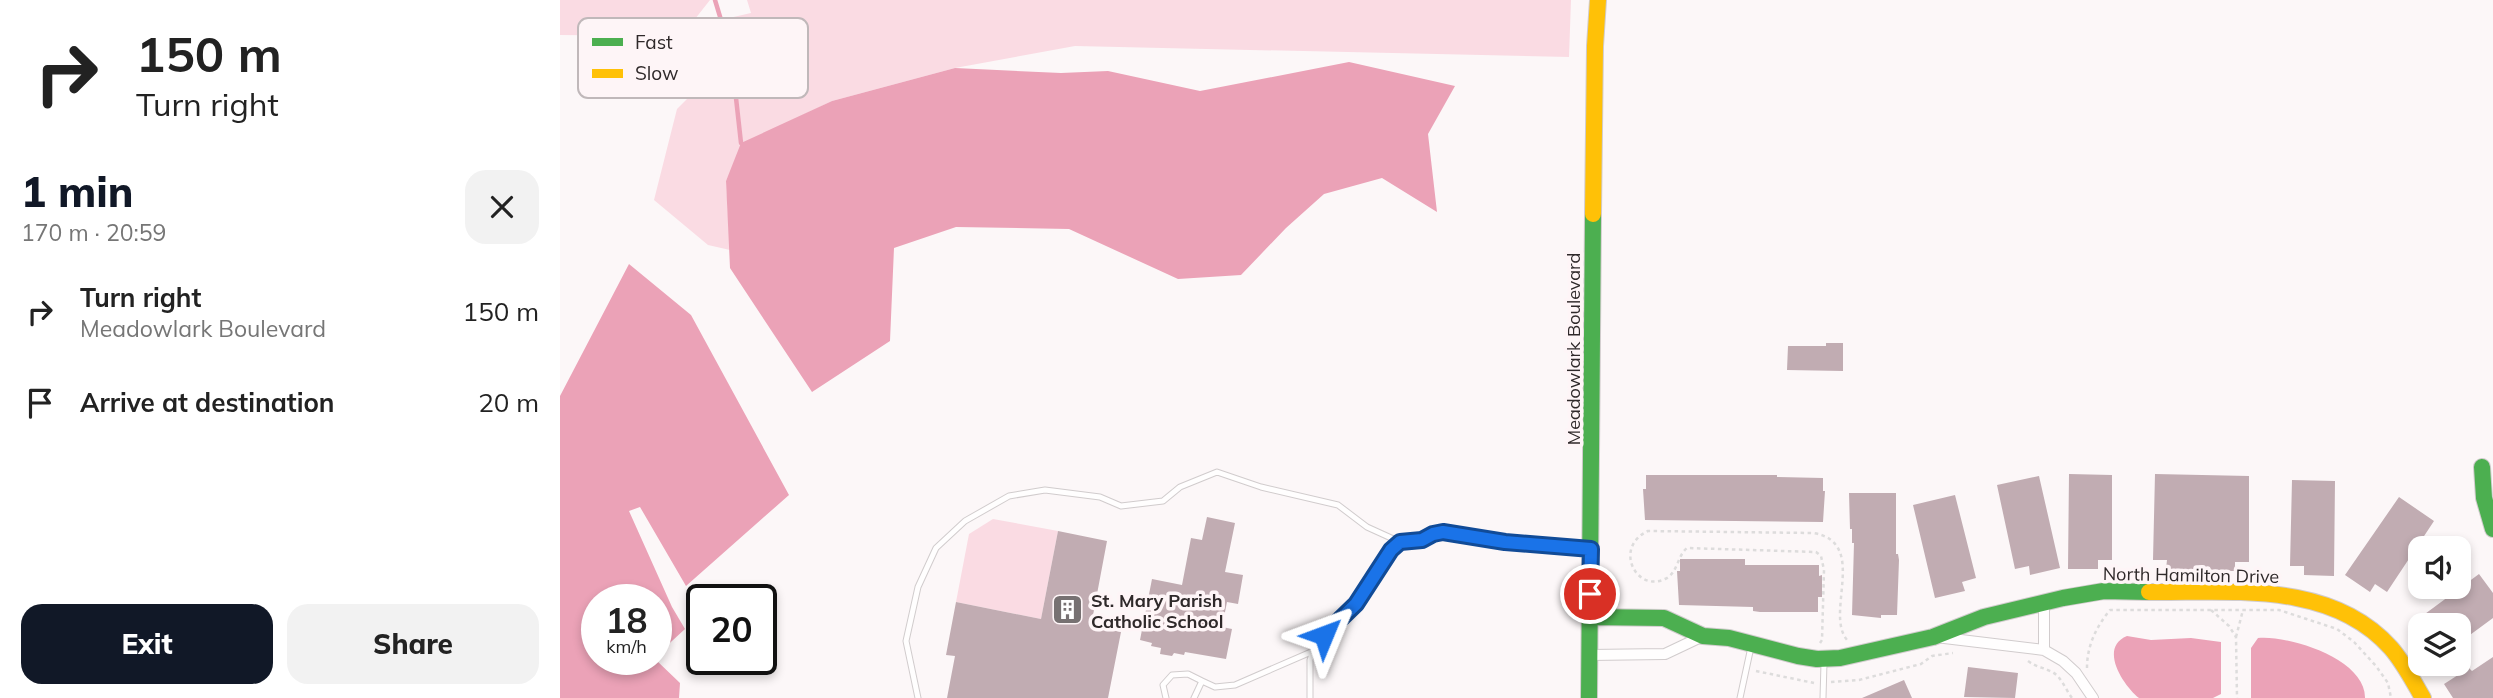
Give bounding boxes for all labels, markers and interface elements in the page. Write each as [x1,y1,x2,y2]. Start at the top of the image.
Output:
legend [578,18,808,98]
text: 150 m [136,23,282,84]
icon: right [21,28,112,119]
text: Fast [635,30,673,54]
text: Slow [635,61,679,85]
text: Turn right [136,84,279,124]
text: 1 min [21,165,134,218]
button: close [465,170,539,244]
text: 170 m · 20:59 [21,218,166,247]
street label: Meadowlark Boulevard [1562,253,1585,445]
text: Turn right [80,281,201,314]
icon: right [21,293,59,331]
text: 150 m [463,295,539,328]
text: Meadowlark Boulevard [80,314,326,343]
icon: arrive [21,384,59,422]
text: Arrive at destination [80,386,335,419]
text: 20 m [478,386,539,419]
map controls [2408,536,2471,676]
button: sound [2408,536,2471,599]
street label: North Hamilton Drive [2103,562,2279,588]
pin [1560,564,1620,624]
icon: arrive [1571,575,1609,613]
speed limit sign: 20 [686,584,777,675]
place label: St. Mary Parish Catholic School [1091,589,1223,633]
building icon: St. Mary Parish Catholic School [1051,593,1085,627]
text: 18 [605,598,648,642]
position arrow [1287,598,1361,672]
button: Exit [21,604,273,684]
button: Share [287,604,539,684]
button: layers [2408,613,2471,676]
text: km/h [606,635,647,658]

